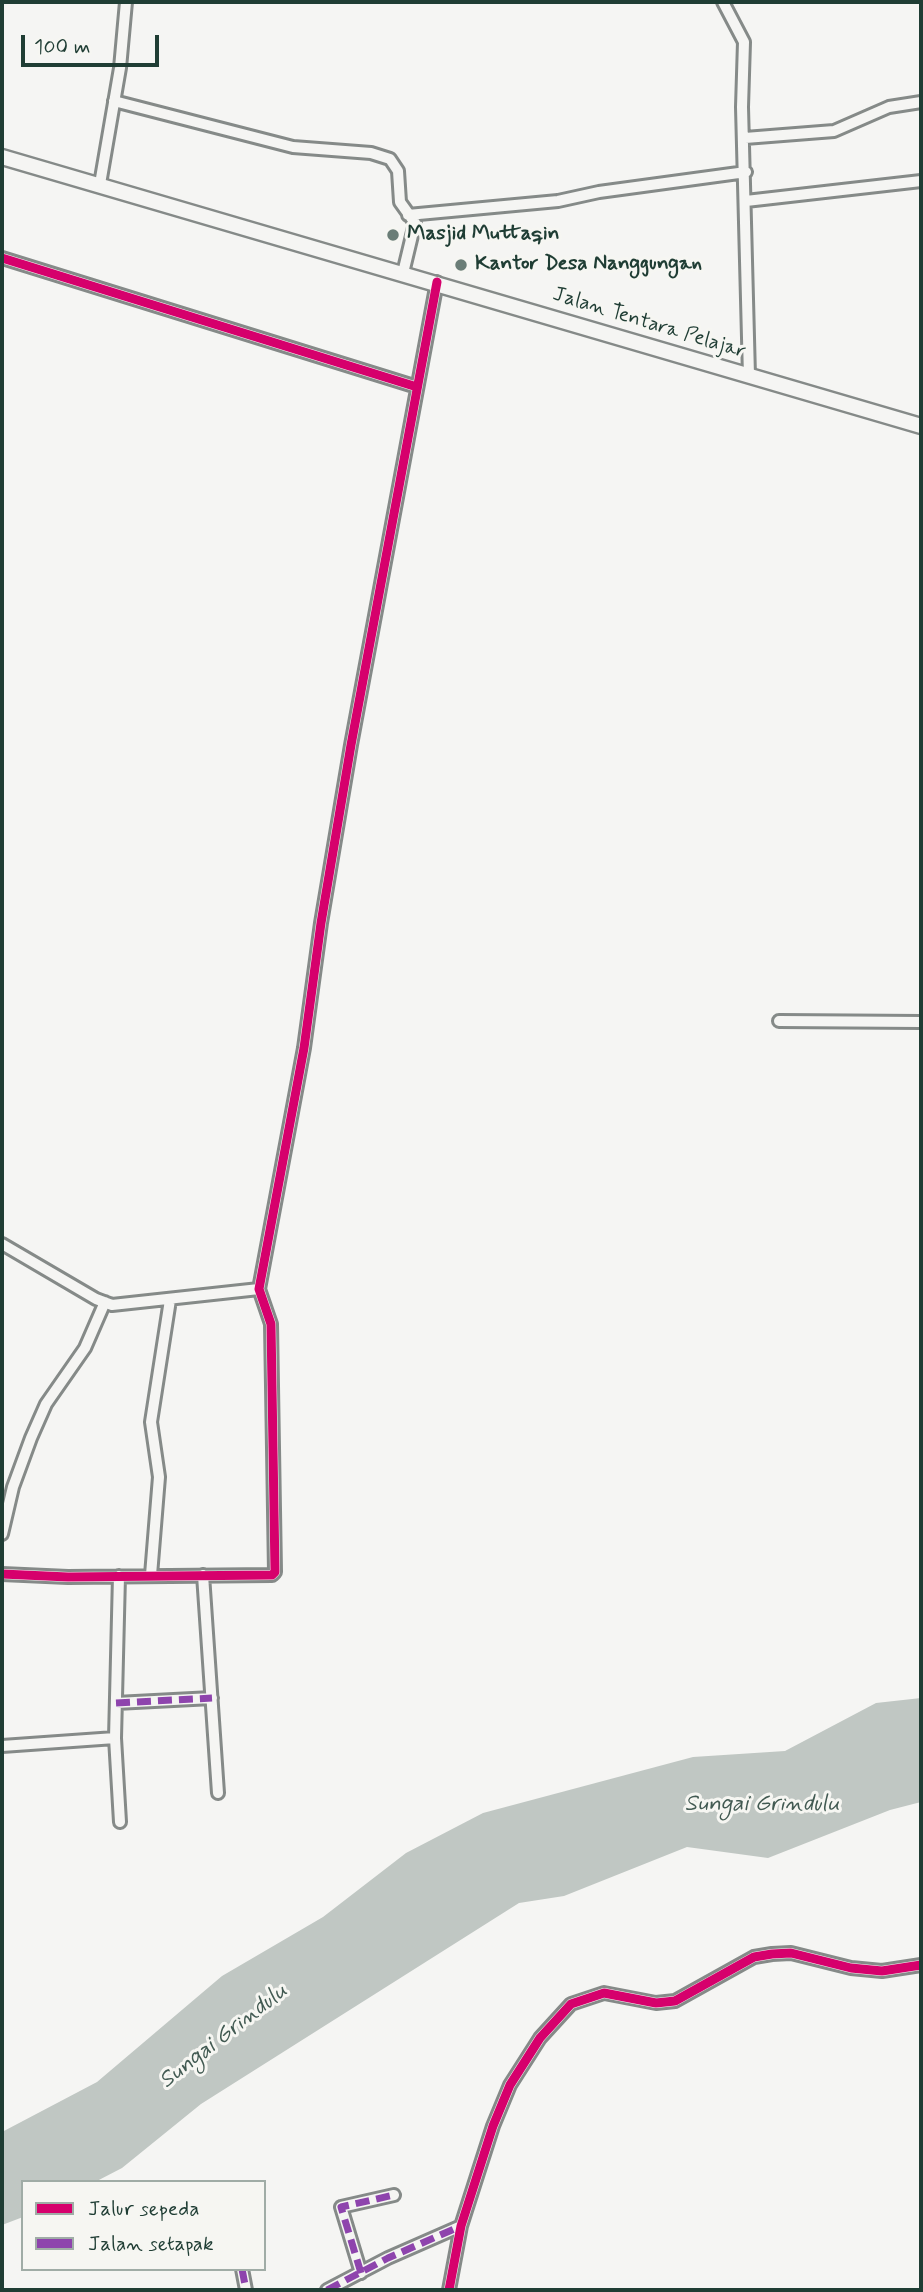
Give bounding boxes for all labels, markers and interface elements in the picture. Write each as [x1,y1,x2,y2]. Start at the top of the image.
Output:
scale bar [24,21,163,65]
text: 100 m [34,33,90,61]
place label: Masjid Muttaqin [407,222,560,248]
marker: Masjid Muttaqin [385,227,401,243]
place label: Kantor Desa Nanggungan [475,252,702,278]
marker: Kantor Desa Nanggungan [453,257,469,273]
street label: Jalan Tentara Pelajar [549,283,749,365]
water label: Sungai Grindulu [684,1791,840,1819]
water label: Sungai Grindulu [154,1978,294,2096]
legend [21,2180,266,2271]
text: Jalur sepeda [88,2195,199,2223]
text: Jalan setapak [88,2230,214,2258]

